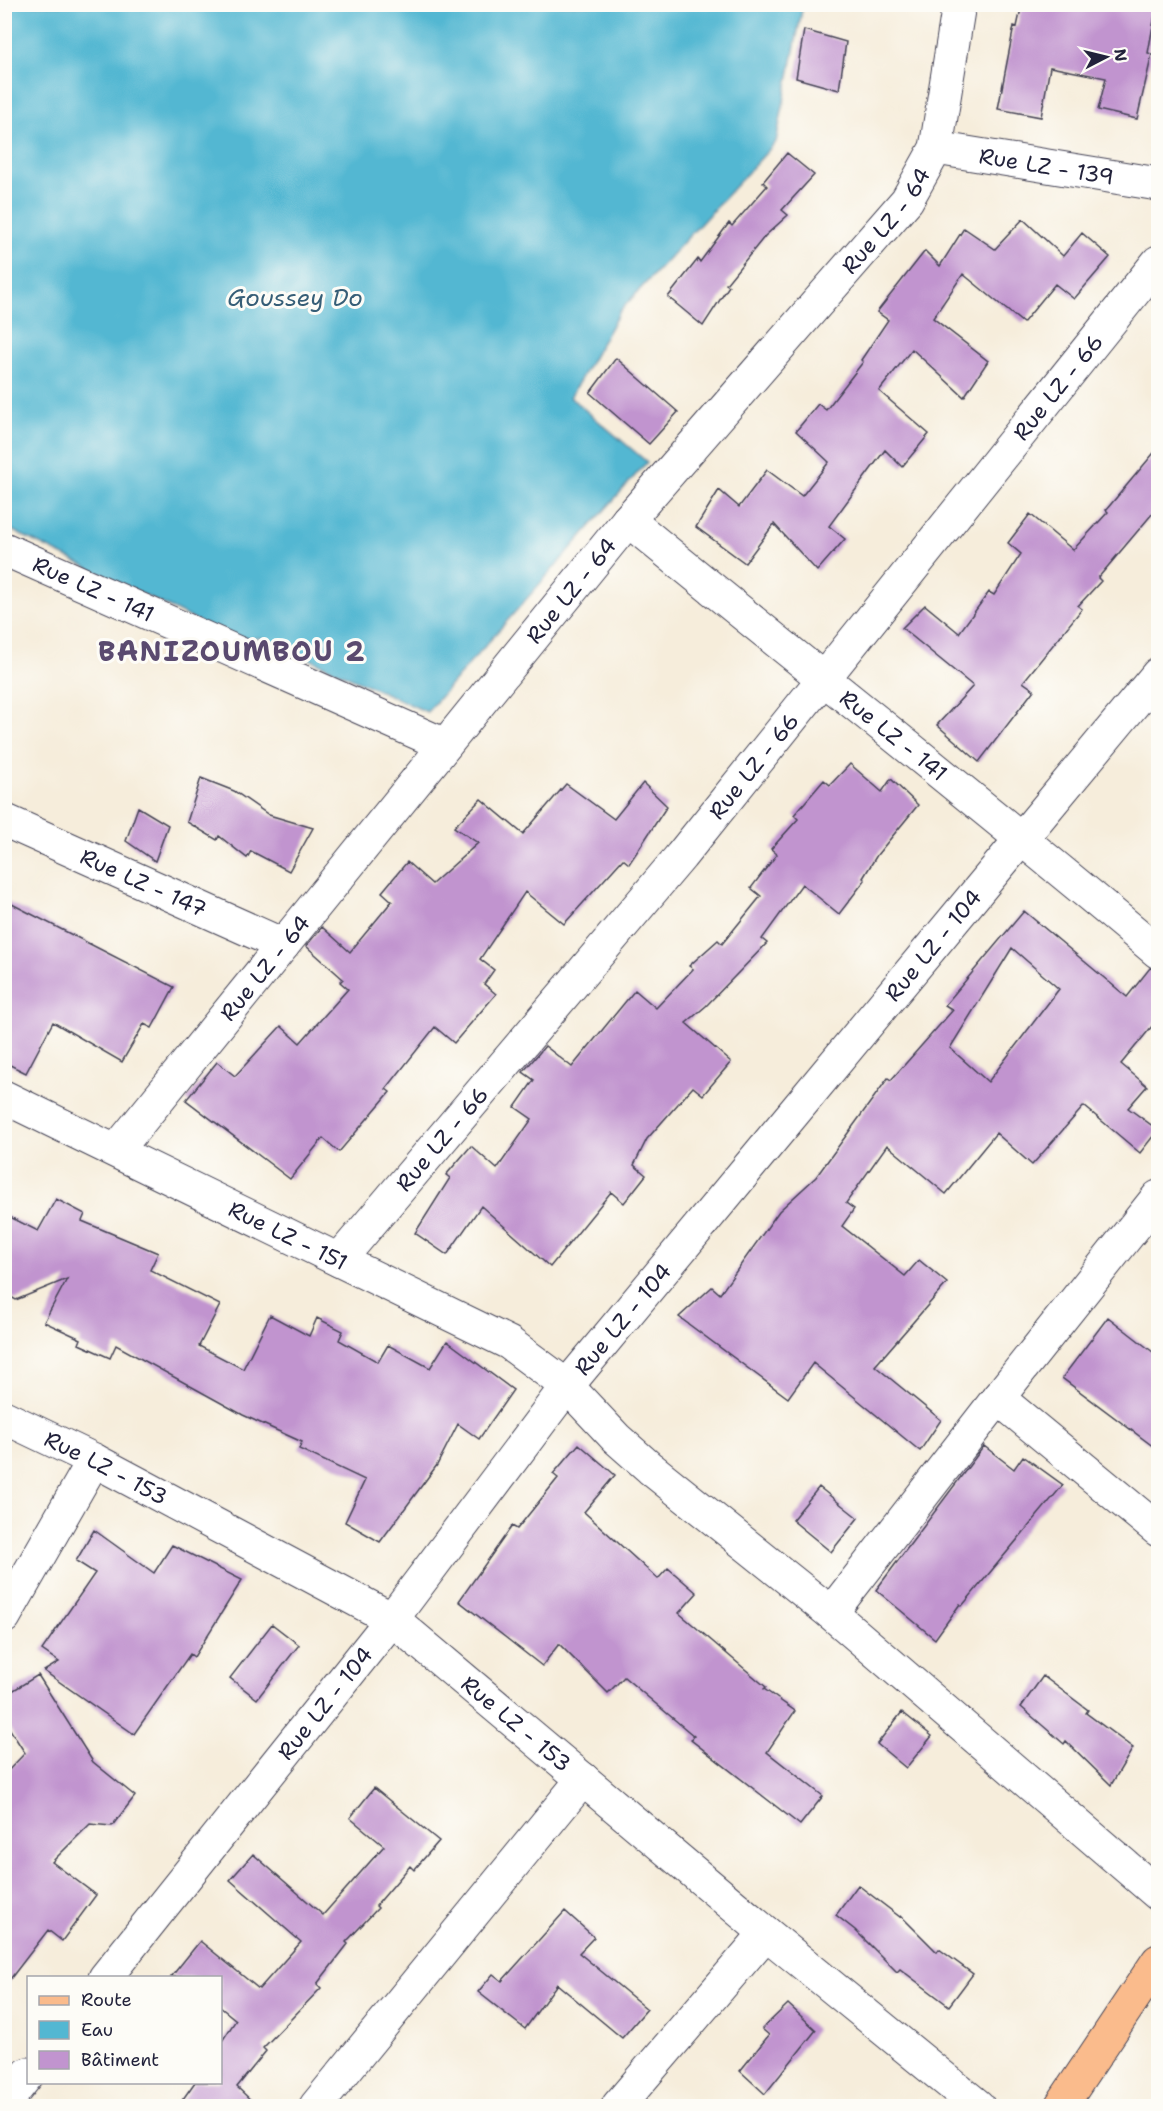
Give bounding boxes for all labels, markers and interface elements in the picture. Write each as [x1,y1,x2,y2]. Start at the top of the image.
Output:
north arrow [1076,27,1136,87]
text: N [1109,48,1132,63]
street label: Rue LZ - 139 [977,141,1116,192]
street label: Rue LZ - 64 [835,163,937,280]
water label: Goussey Do [227,282,363,314]
street label: Rue LZ - 66 [1007,328,1110,446]
street label: Rue LZ - 64 [520,532,623,650]
street label: Rue LZ - 141 [28,550,159,629]
district label: BANIZOUMBOU 2 [98,632,366,670]
street label: Rue LZ - 141 [834,684,953,788]
street label: Rue LZ - 66 [702,707,805,825]
street label: Rue LZ - 147 [76,842,211,924]
street label: Rue LZ - 104 [878,883,988,1007]
street label: Rue LZ - 64 [213,909,317,1027]
street label: Rue LZ - 66 [390,1081,495,1197]
street label: Rue LZ - 151 [224,1195,352,1277]
street label: Rue LZ - 104 [568,1257,678,1381]
street label: Rue LZ - 153 [39,1424,173,1512]
street label: Rue LZ - 104 [271,1641,379,1766]
street label: Rue LZ - 153 [455,1669,577,1778]
legend [27,1976,222,2084]
text: Route [81,1988,132,2012]
text: Eau [81,2018,113,2042]
text: Bâtiment [81,2048,159,2072]

